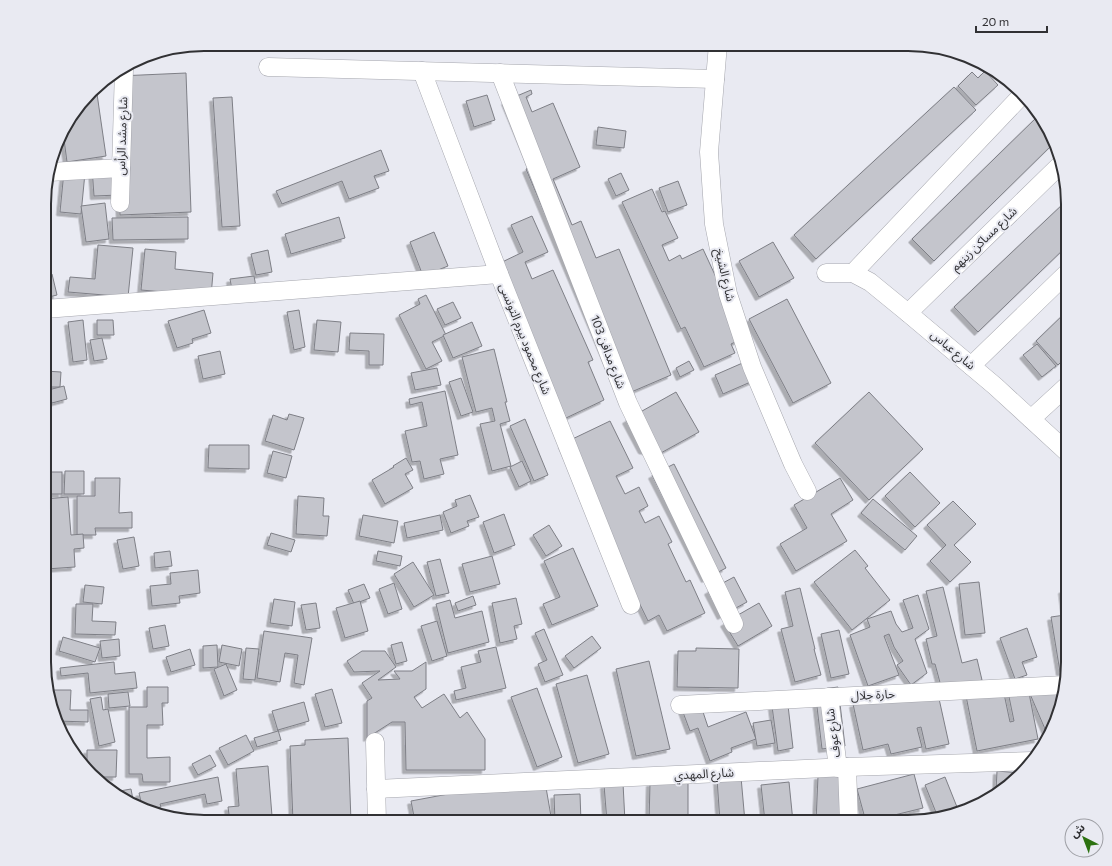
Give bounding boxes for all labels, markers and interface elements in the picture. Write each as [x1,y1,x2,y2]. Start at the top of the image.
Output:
scale bar [976,8,1047,34]
text: 20 m [982,14,1009,28]
street label: شارع مشد الرأس [113,96,132,176]
street label: شارع مساكن زينهم [947,203,1021,275]
street label: شارع الشيخ [710,247,739,303]
street label: شارع محمود بيرم التونسى [494,281,555,397]
street label: شارع مدافن 103 [586,313,629,391]
street label: شارع عباس [927,327,979,374]
street label: حارة جلال [850,686,895,703]
street label: شارع عوف [822,707,845,758]
street label: شارع المهدي [674,764,735,785]
north arrow [1064,818,1104,858]
text: ش [1067,820,1088,841]

